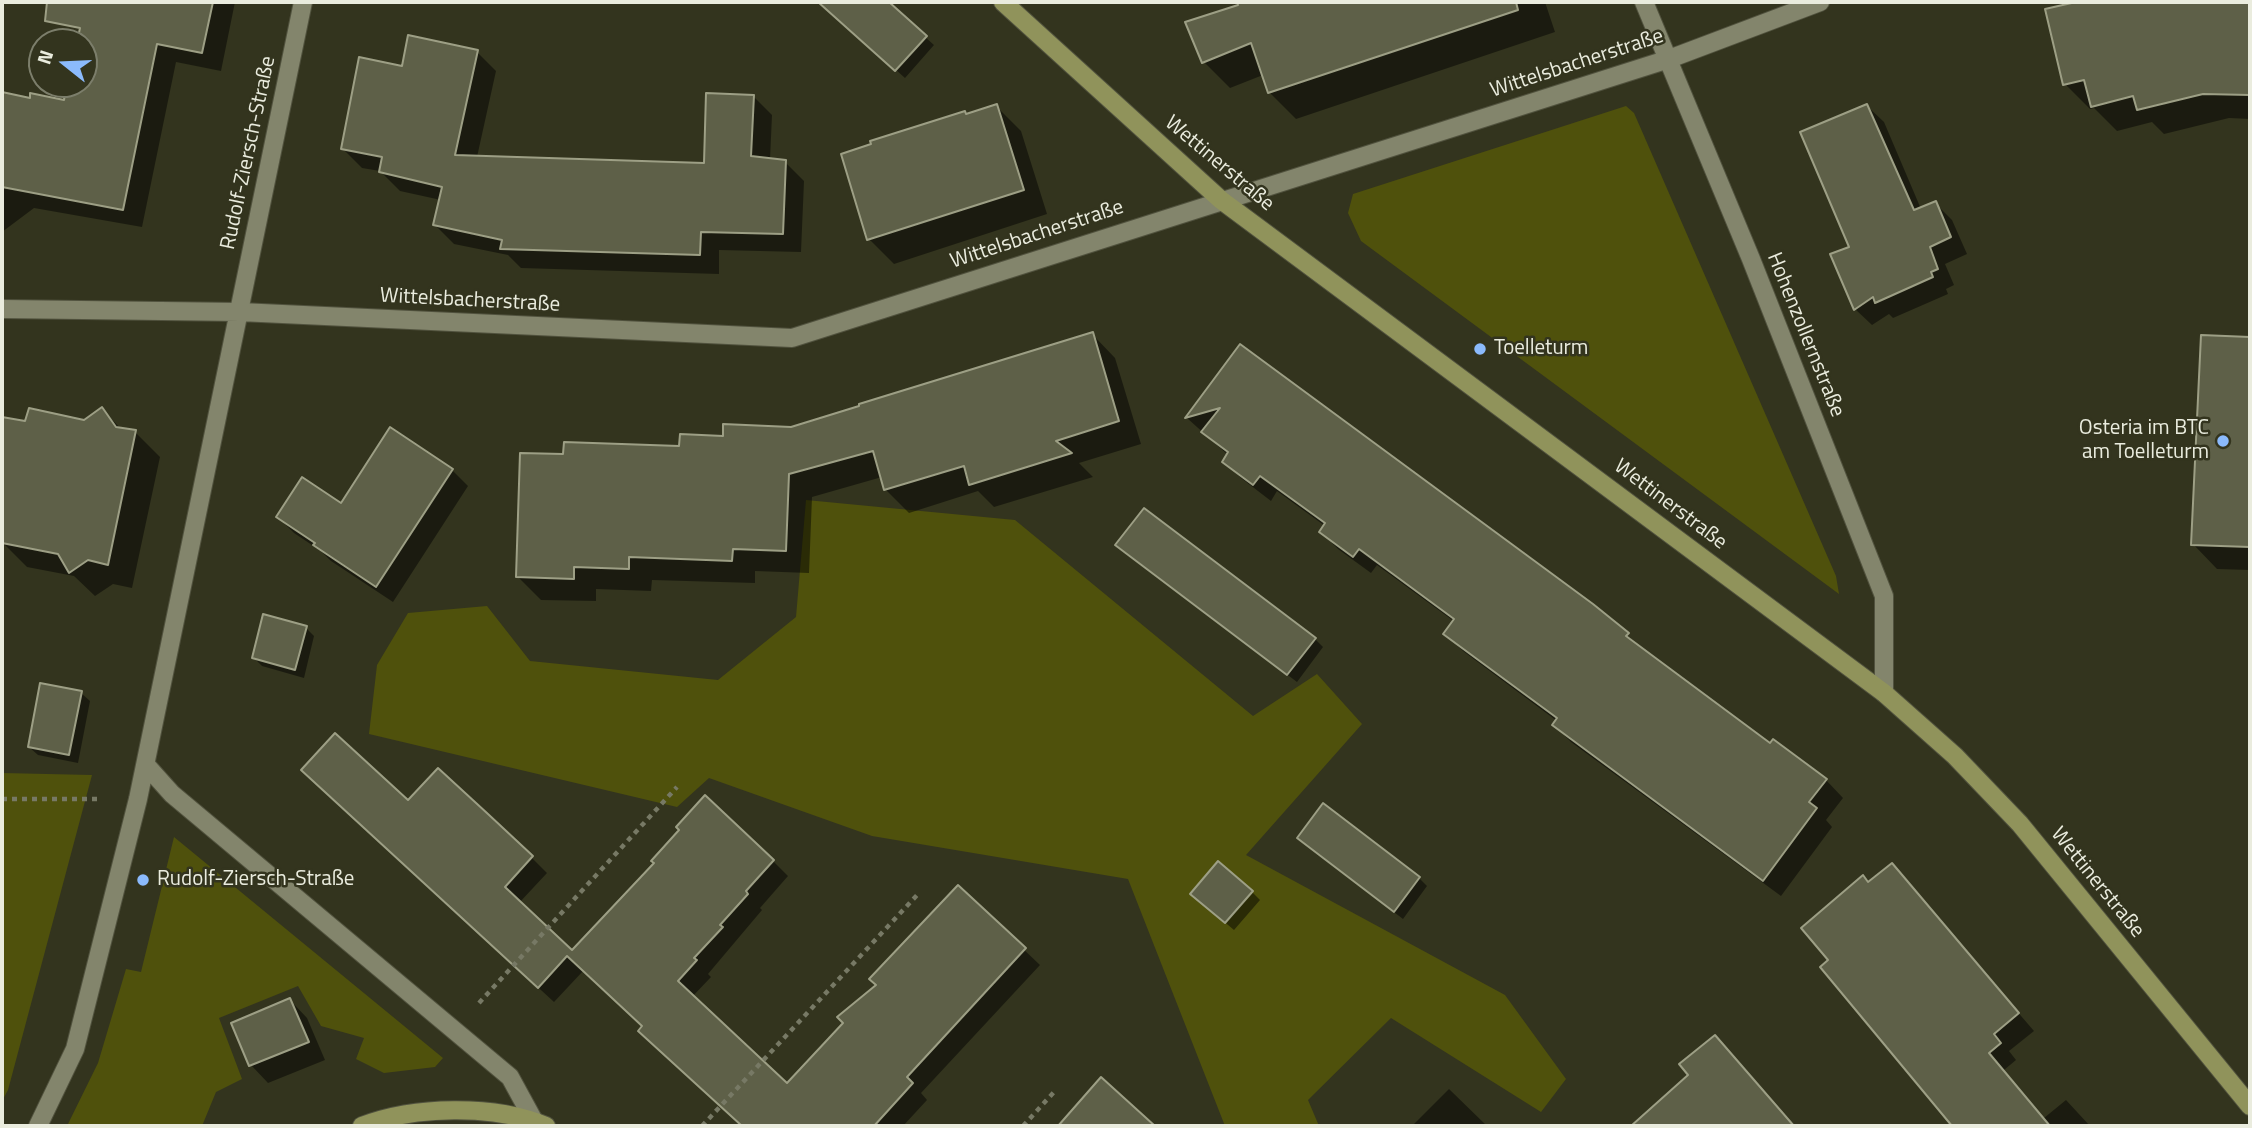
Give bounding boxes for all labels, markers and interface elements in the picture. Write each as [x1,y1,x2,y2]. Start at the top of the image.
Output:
street label: Wittelsbacherstraße [1487,24,1667,104]
north arrow [28,28,98,98]
text: N [29,46,60,68]
street label: Rudolf-Ziersch-Straße [216,54,282,252]
street label: Wettinerstraße [1159,111,1279,217]
street label: Wittelsbacherstraße [947,195,1127,275]
street label: Hohenzollernstraße [1760,249,1850,421]
street label: Wittelsbacherstraße [379,284,561,318]
place label: Toelleturm [1494,336,1588,362]
marker: Toelleturm [1472,341,1488,357]
place label: Osteria im BTC am Toelleturm [2079,416,2209,466]
marker: Osteria im BTC am Toelleturm [2215,433,2231,449]
street label: Wettinerstraße [1609,454,1731,556]
street label: Wettinerstraße [2045,823,2149,943]
place label: Rudolf-Ziersch-Straße [157,867,354,893]
marker: Rudolf-Ziersch-Straße [135,872,151,888]

